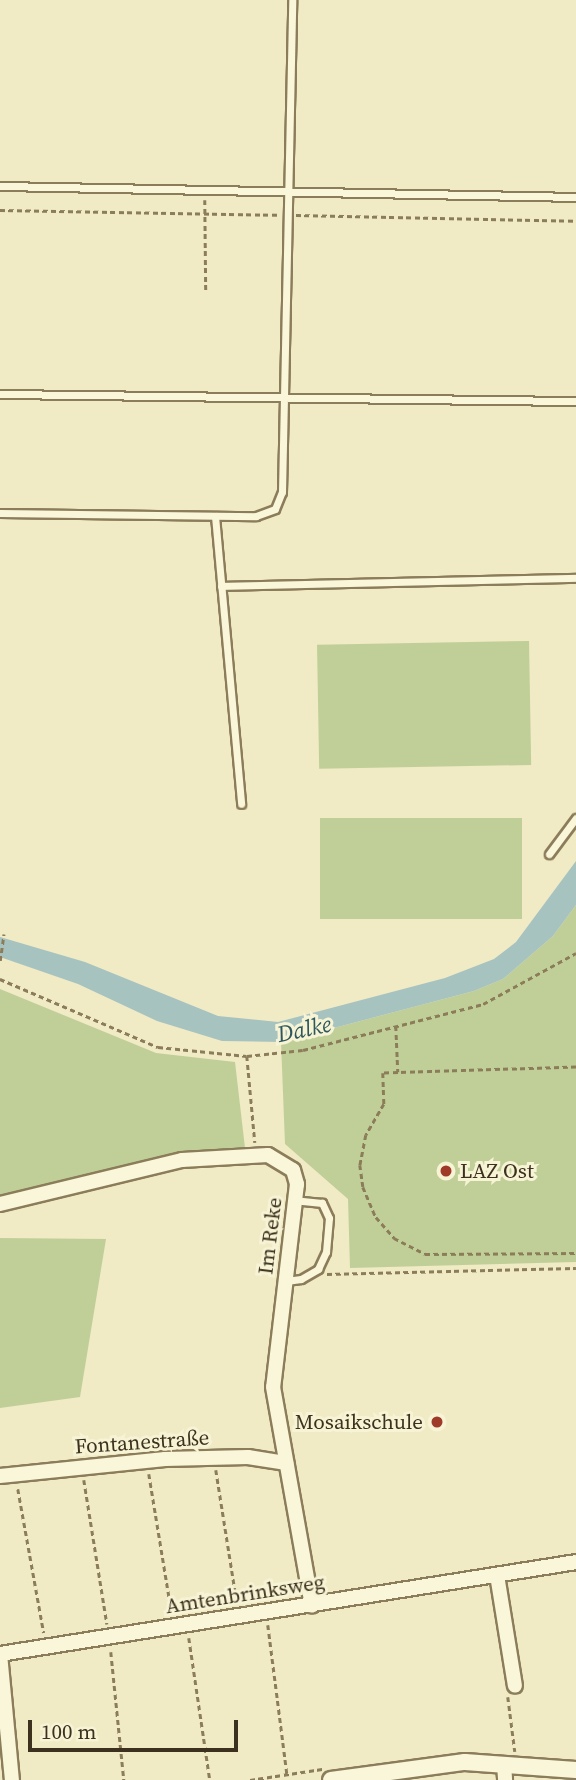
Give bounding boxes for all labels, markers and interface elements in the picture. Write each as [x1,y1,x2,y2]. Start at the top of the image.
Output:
water label: Dalke [274,1010,334,1048]
place label: LAZ Ost [460,1158,534,1184]
marker: LAZ Ost [438,1163,454,1179]
street label: Im Reke [253,1196,287,1276]
place label: Mosaikschule [295,1409,423,1435]
marker: Mosaikschule [429,1414,445,1430]
street label: Fontanestraße [74,1425,210,1459]
street label: Amtenbrinksweg [164,1569,326,1619]
scale bar [32,1706,242,1750]
text: 100 m [41,1717,96,1746]

